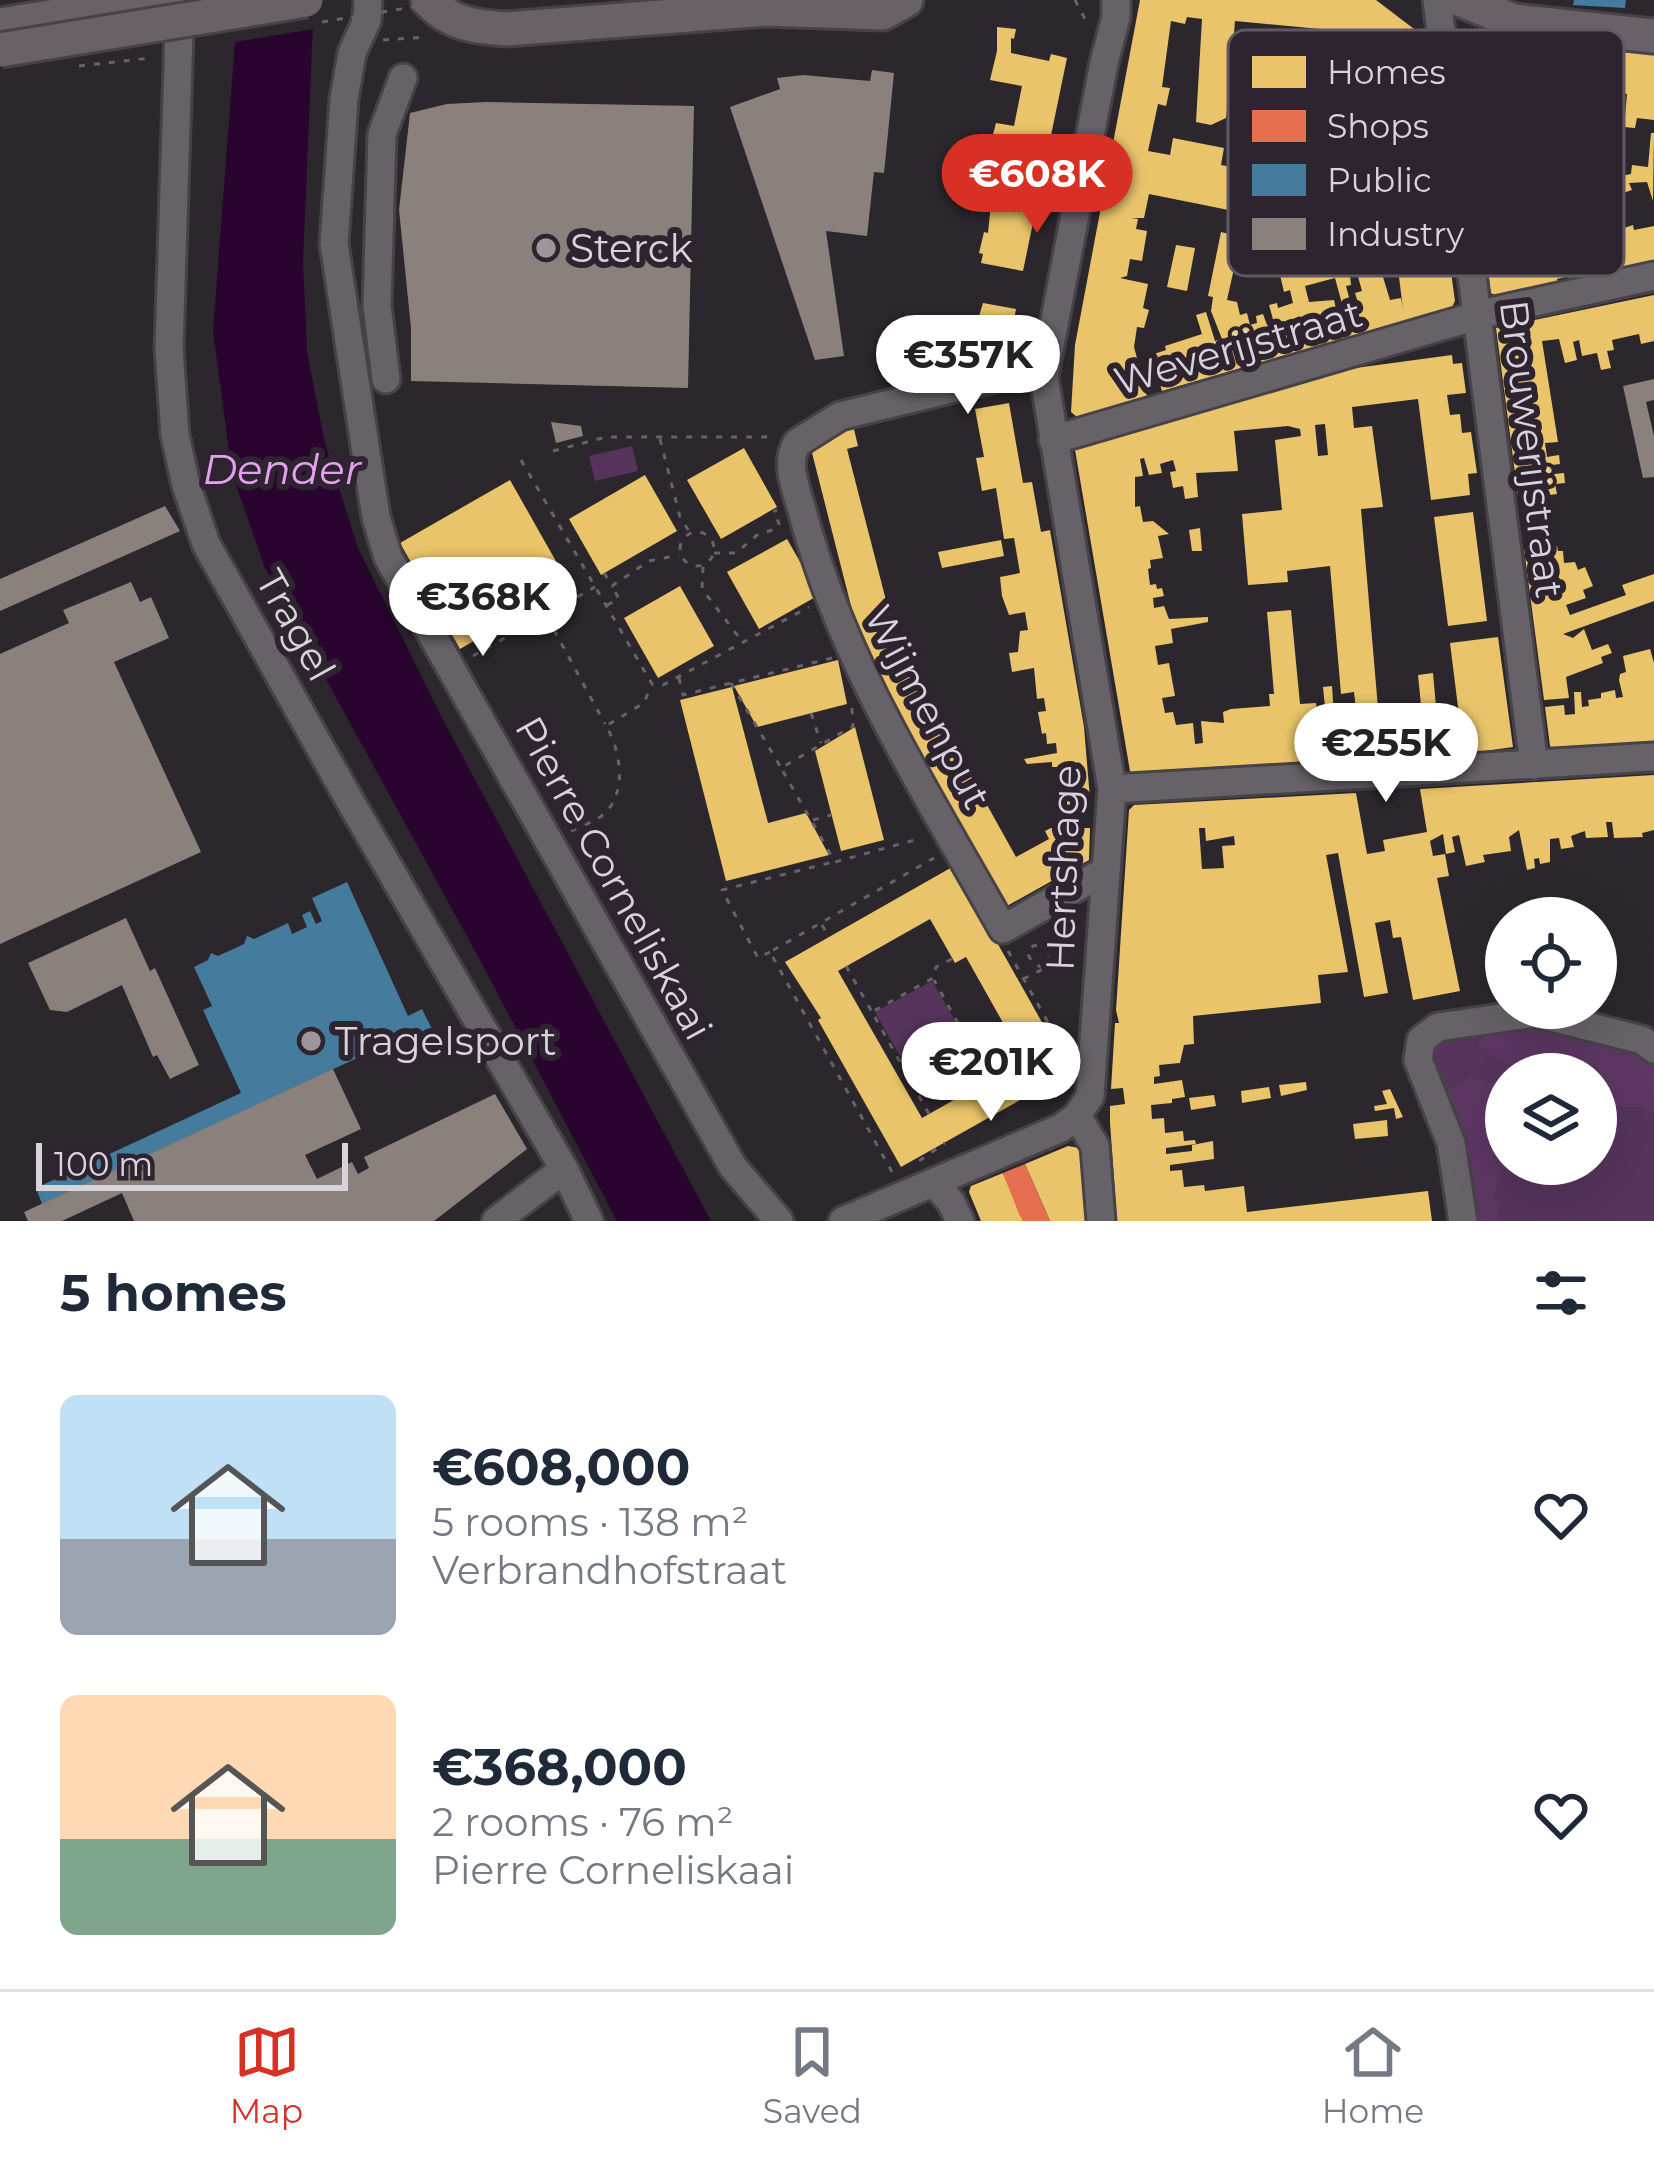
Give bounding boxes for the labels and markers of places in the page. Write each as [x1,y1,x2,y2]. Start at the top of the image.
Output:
pin: €608K [953,134,1121,236]
place label: Sterck [570,224,693,272]
marker: Sterck [533,235,559,261]
pin: €357K [884,315,1052,417]
pin: €368K [399,557,567,659]
pin: €255K [1302,703,1470,805]
place label: Tragelsport [335,1017,557,1065]
pin: €201K [907,1022,1075,1124]
marker: Tragelsport [298,1028,324,1054]

